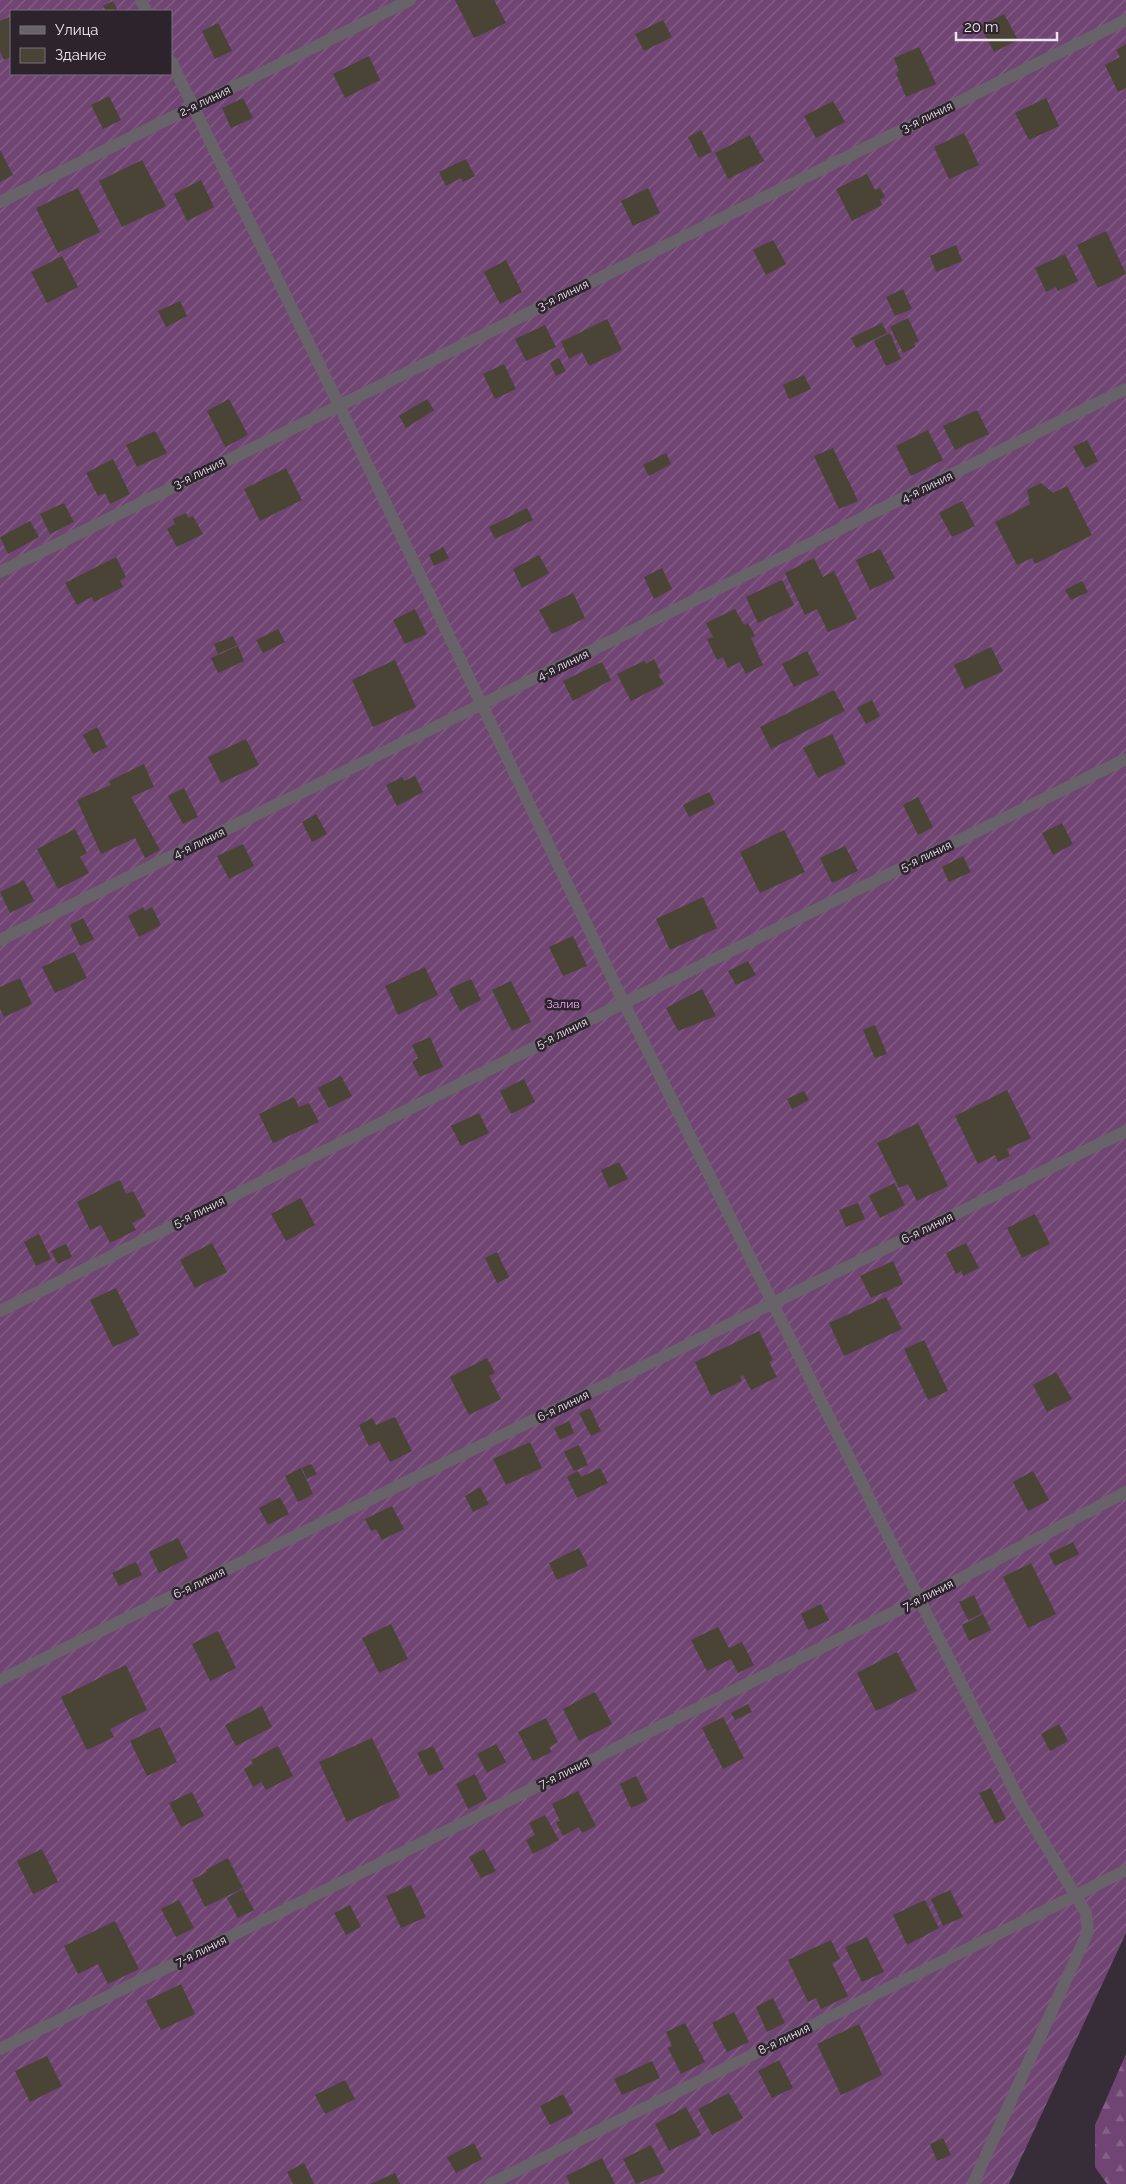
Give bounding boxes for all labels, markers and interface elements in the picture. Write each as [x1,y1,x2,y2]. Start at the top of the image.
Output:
legend [10,10,172,75]
scale bar [956,10,1057,42]
text: 20 m [964,18,999,36]
text: Улица [55,21,99,39]
text: Здание [55,46,107,64]
street label: 2-я линия [177,83,233,119]
street label: 3-я линия [899,99,955,135]
street label: 3-я линия [535,277,591,313]
street label: 3-я линия [171,455,227,491]
street label: 4-я линия [899,469,955,505]
street label: 4-я линия [535,647,591,683]
street label: 4-я линия [171,825,227,861]
street label: 5-я линия [898,838,954,874]
park label: Залив [546,997,580,1011]
street label: 5-я линия [534,1015,590,1051]
street label: 5-я линия [171,1194,227,1230]
street label: 6-я линия [899,1209,955,1247]
street label: 6-я линия [535,1387,591,1425]
street label: 6-я линия [171,1564,227,1602]
street label: 7-я линия [900,1576,956,1614]
street label: 7-я линия [536,1755,592,1791]
street label: 7-я линия [173,1933,229,1969]
street label: 8-я линия [756,2020,812,2058]

